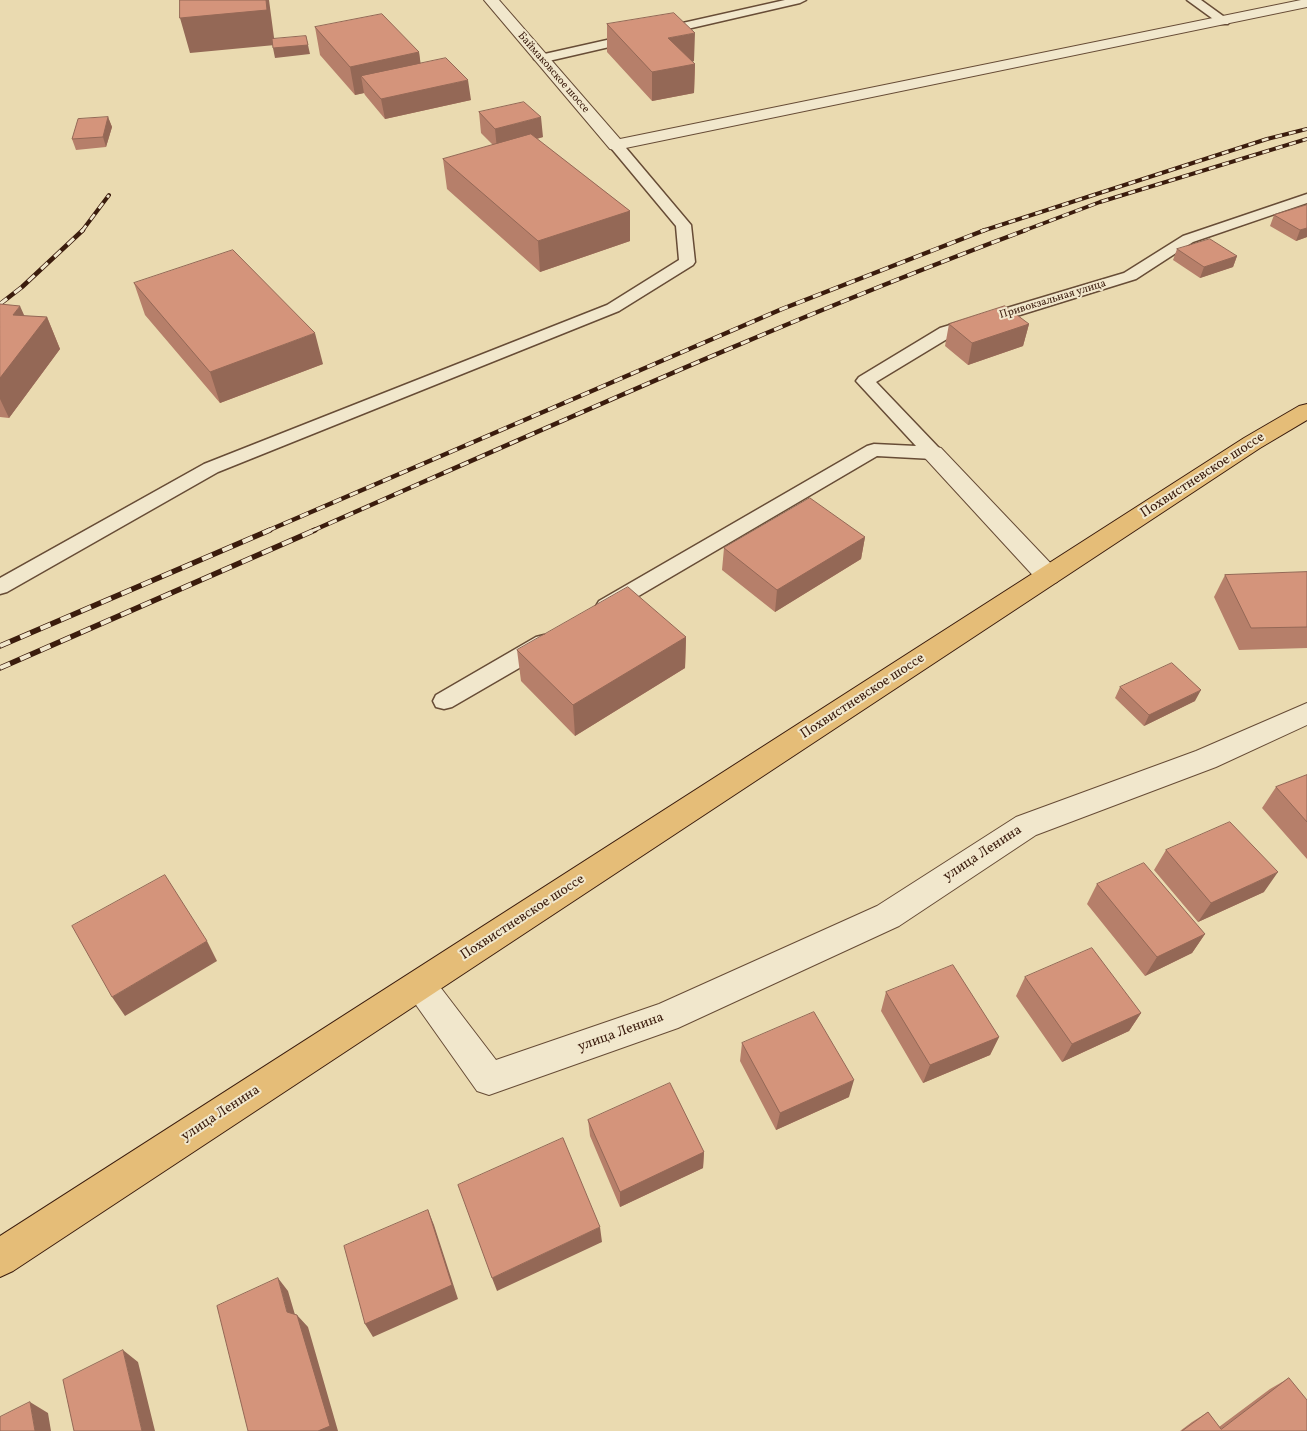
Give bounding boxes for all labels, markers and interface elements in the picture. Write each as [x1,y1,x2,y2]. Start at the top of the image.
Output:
street label: Баймаковское шоссе [514,30,592,116]
street label: Привокзальная улица [998,277,1108,323]
street label: Похвистневское шоссе [1138,430,1268,522]
street label: Похвистневское шоссе [798,651,928,743]
street label: улица Ленина [941,822,1025,886]
street label: Похвистневское шоссе [458,872,588,964]
street label: улица Ленина [576,1010,666,1056]
street label: улица Ленина [179,1082,263,1146]

